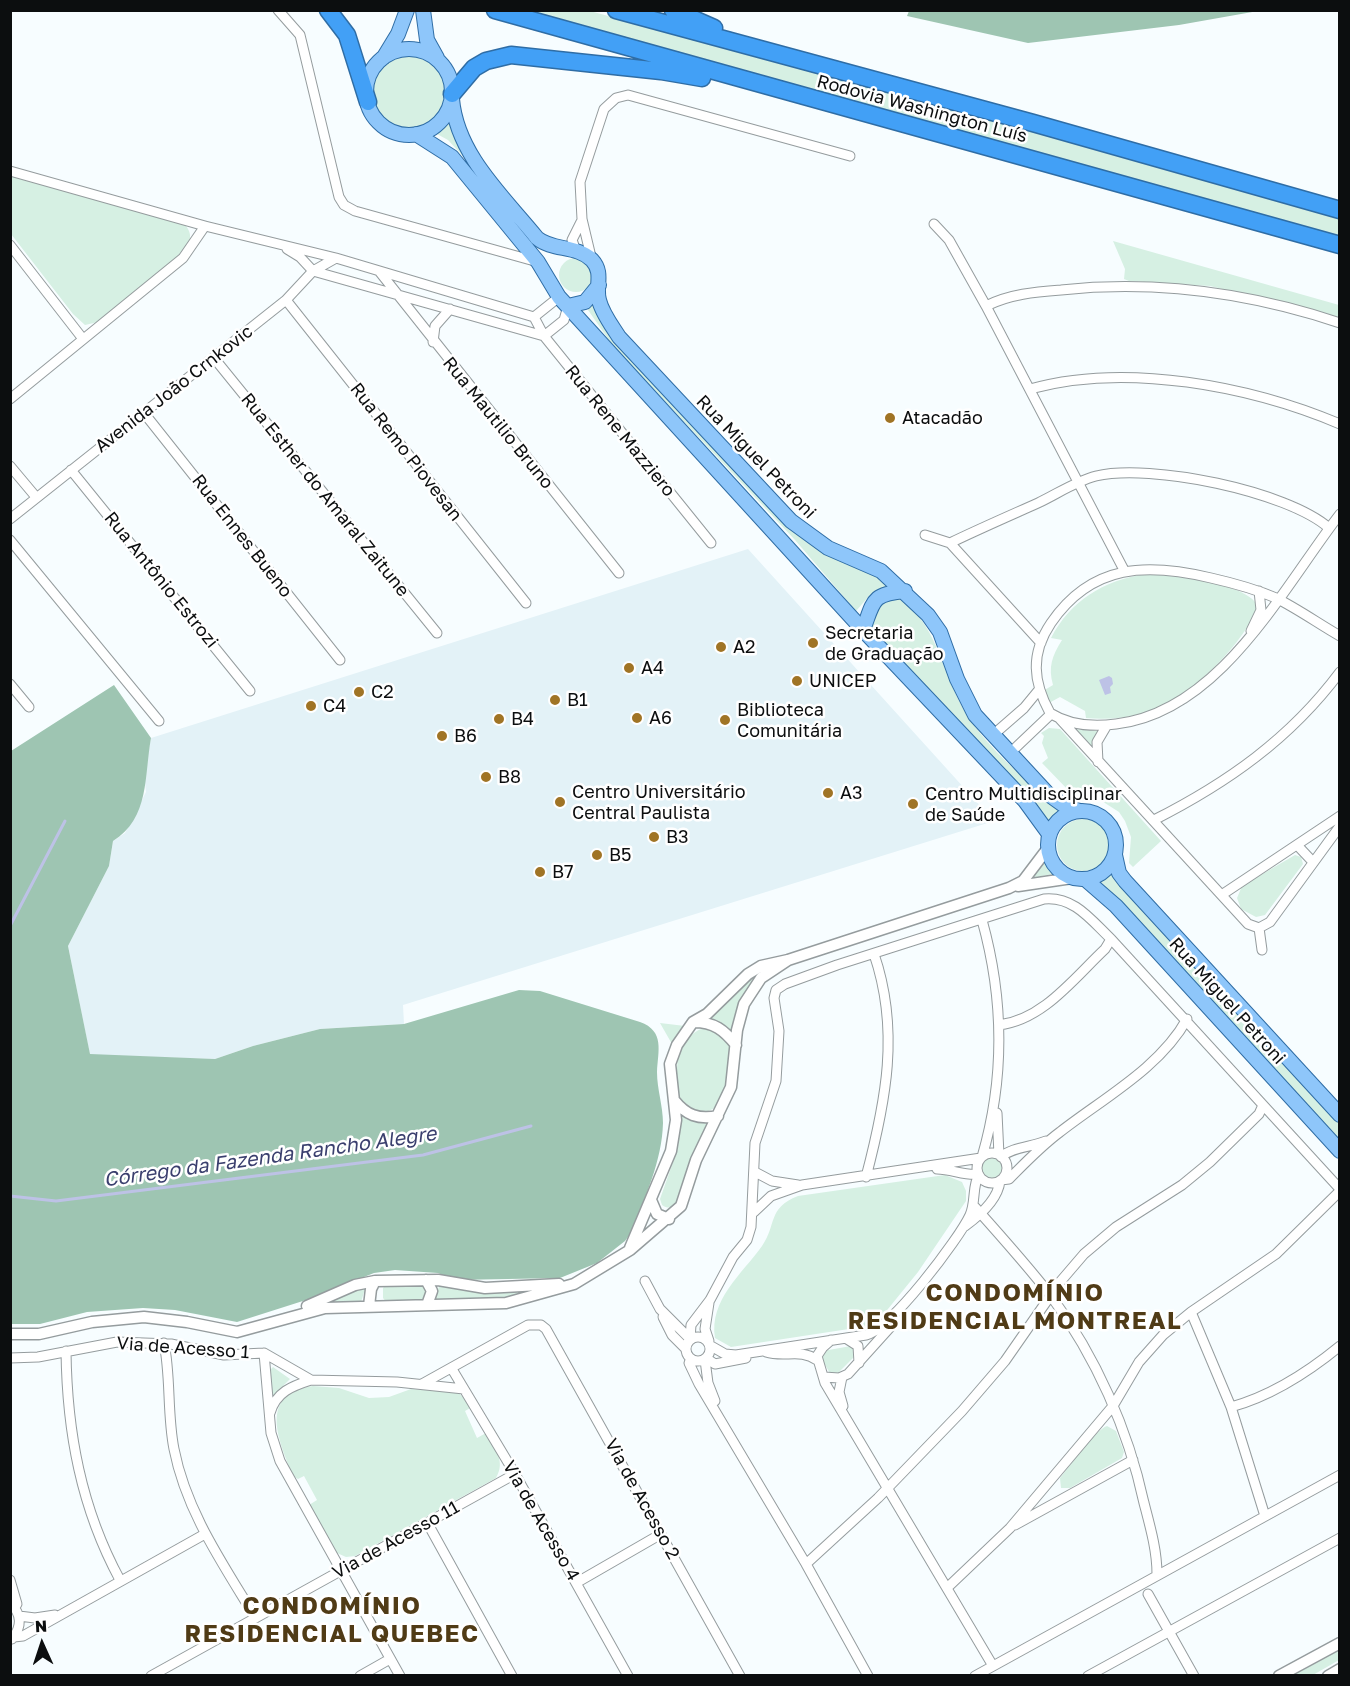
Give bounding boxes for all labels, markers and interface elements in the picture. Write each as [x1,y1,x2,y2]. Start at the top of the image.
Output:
street label: Rodovia Washington Luís [814,70,1030,148]
street label: Avenida João Crnkovic [91,321,257,457]
street label: Rua Mautilio Bruno [438,353,558,493]
street label: Rua Rene Mazziero [560,361,680,501]
street label: Rua Remo Piovesan [345,379,467,525]
street label: Rua Esther do Amaral Zaitune [236,389,414,601]
street label: Rua Miguel Petroni [692,391,820,523]
place label: Atacadão [902,407,983,429]
marker: Atacadão [883,411,897,425]
street label: Rua Ennes Bueno [187,470,297,602]
street label: Rua Antônio Estrozi [99,508,223,652]
place label: Secretaria de Graduação [825,622,944,664]
place label: A2 [733,636,755,658]
marker: Secretaria de Graduação [806,636,820,650]
marker: A2 [714,640,728,654]
place label: A4 [641,657,664,679]
marker: A4 [622,661,636,675]
place label: UNICEP [809,670,876,692]
marker: UNICEP [790,674,804,688]
place label: C2 [371,681,394,703]
marker: C2 [352,685,366,699]
place label: B1 [567,689,588,711]
marker: B1 [548,693,562,707]
place label: C4 [323,695,346,717]
marker: C4 [304,699,318,713]
place label: Biblioteca Comunitária [737,699,842,742]
place label: A6 [649,707,672,729]
place label: B4 [511,708,534,730]
marker: A6 [630,711,644,725]
marker: B4 [492,712,506,726]
marker: Biblioteca Comunitária [718,713,732,727]
place label: B6 [454,725,477,747]
marker: B6 [435,729,449,743]
place label: B8 [498,766,521,788]
marker: B8 [479,770,493,784]
place label: Centro Universitário Central Paulista [572,781,746,824]
place label: A3 [840,782,863,804]
place label: Centro Multidisciplinar de Saúde [925,783,1122,826]
marker: A3 [821,786,835,800]
marker: Centro Universitário Central Paulista [553,795,567,809]
marker: Centro Multidisciplinar de Saúde [906,797,920,811]
place label: B3 [666,826,689,848]
marker: B3 [647,830,661,844]
place label: B5 [609,844,631,866]
marker: B5 [590,848,604,862]
place label: B7 [552,861,574,883]
marker: B7 [533,865,547,879]
street label: Rua Miguel Petroni [1164,933,1290,1069]
water label: Córrego da Fazenda Rancho Alegre [102,1122,438,1192]
district label: CONDOMÍNIO RESIDENCIAL MONTREAL [848,1279,1182,1335]
street label: Via de Acesso 1 [116,1333,250,1363]
street label: Via de Acesso 2 [600,1435,684,1563]
street label: Via de Acesso 4 [498,1457,584,1585]
street label: Via de Acesso 11 [329,1496,463,1584]
district label: CONDOMÍNIO RESIDENCIAL QUEBEC [185,1592,479,1648]
north arrow [12,1614,72,1674]
text: N [34,1616,48,1636]

